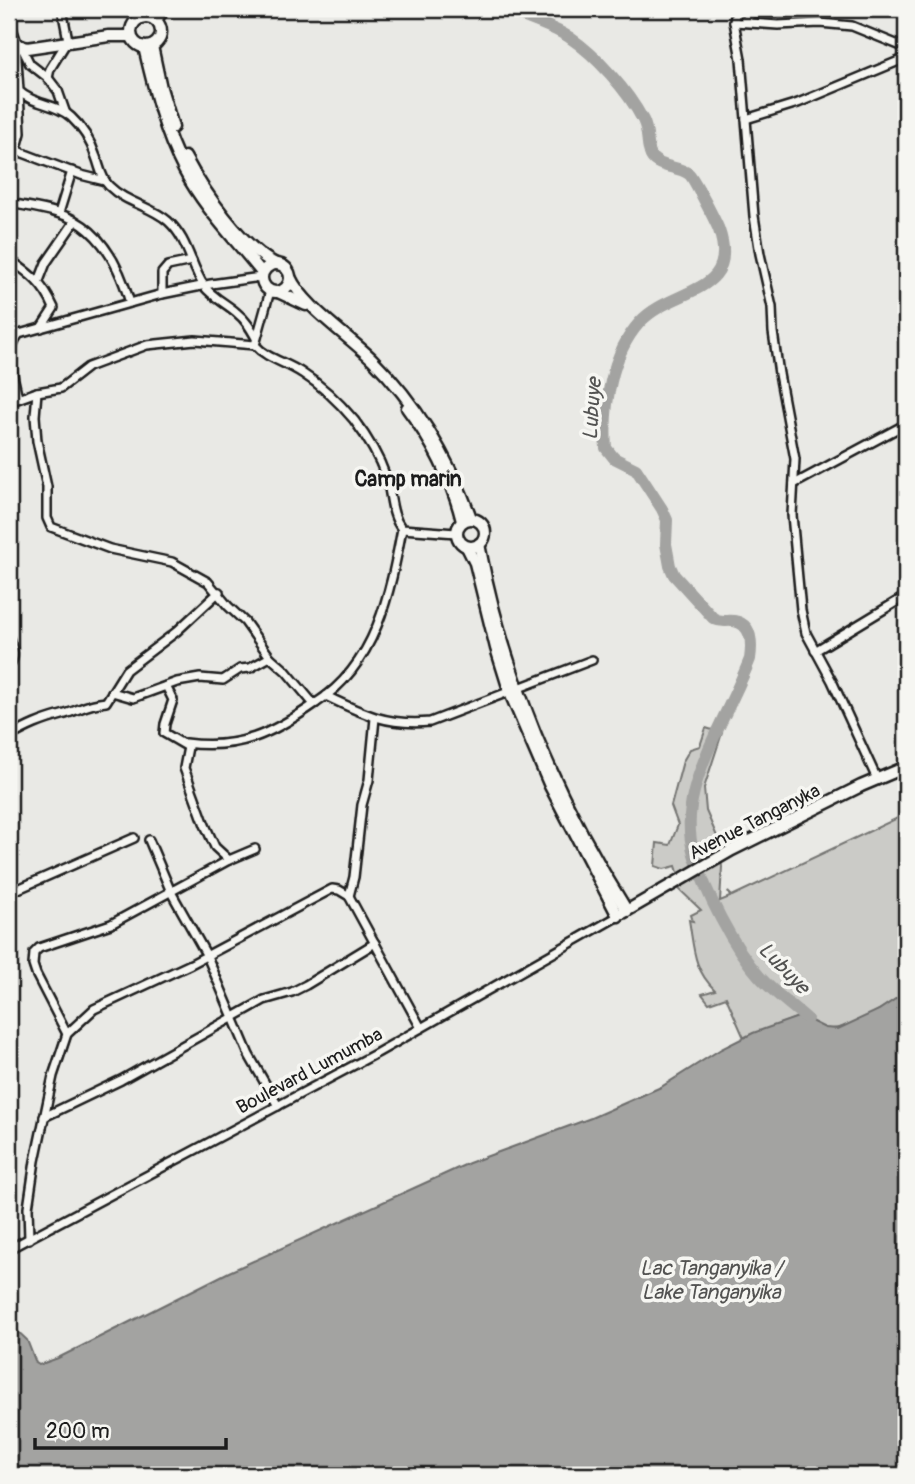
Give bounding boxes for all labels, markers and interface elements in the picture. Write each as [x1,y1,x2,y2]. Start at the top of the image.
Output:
water label: Lubuye [577,374,608,441]
district label: Camp marin [354,466,462,493]
street label: Avenue Tanganyka [685,778,824,865]
water label: Lubuye [752,937,817,1002]
street label: Boulevard Lumumba [232,1022,387,1120]
water label: Lac Tanganyika / Lake Tanganyika [640,1255,786,1306]
scale bar [35,1407,226,1451]
text: 200 m [46,1418,110,1445]

